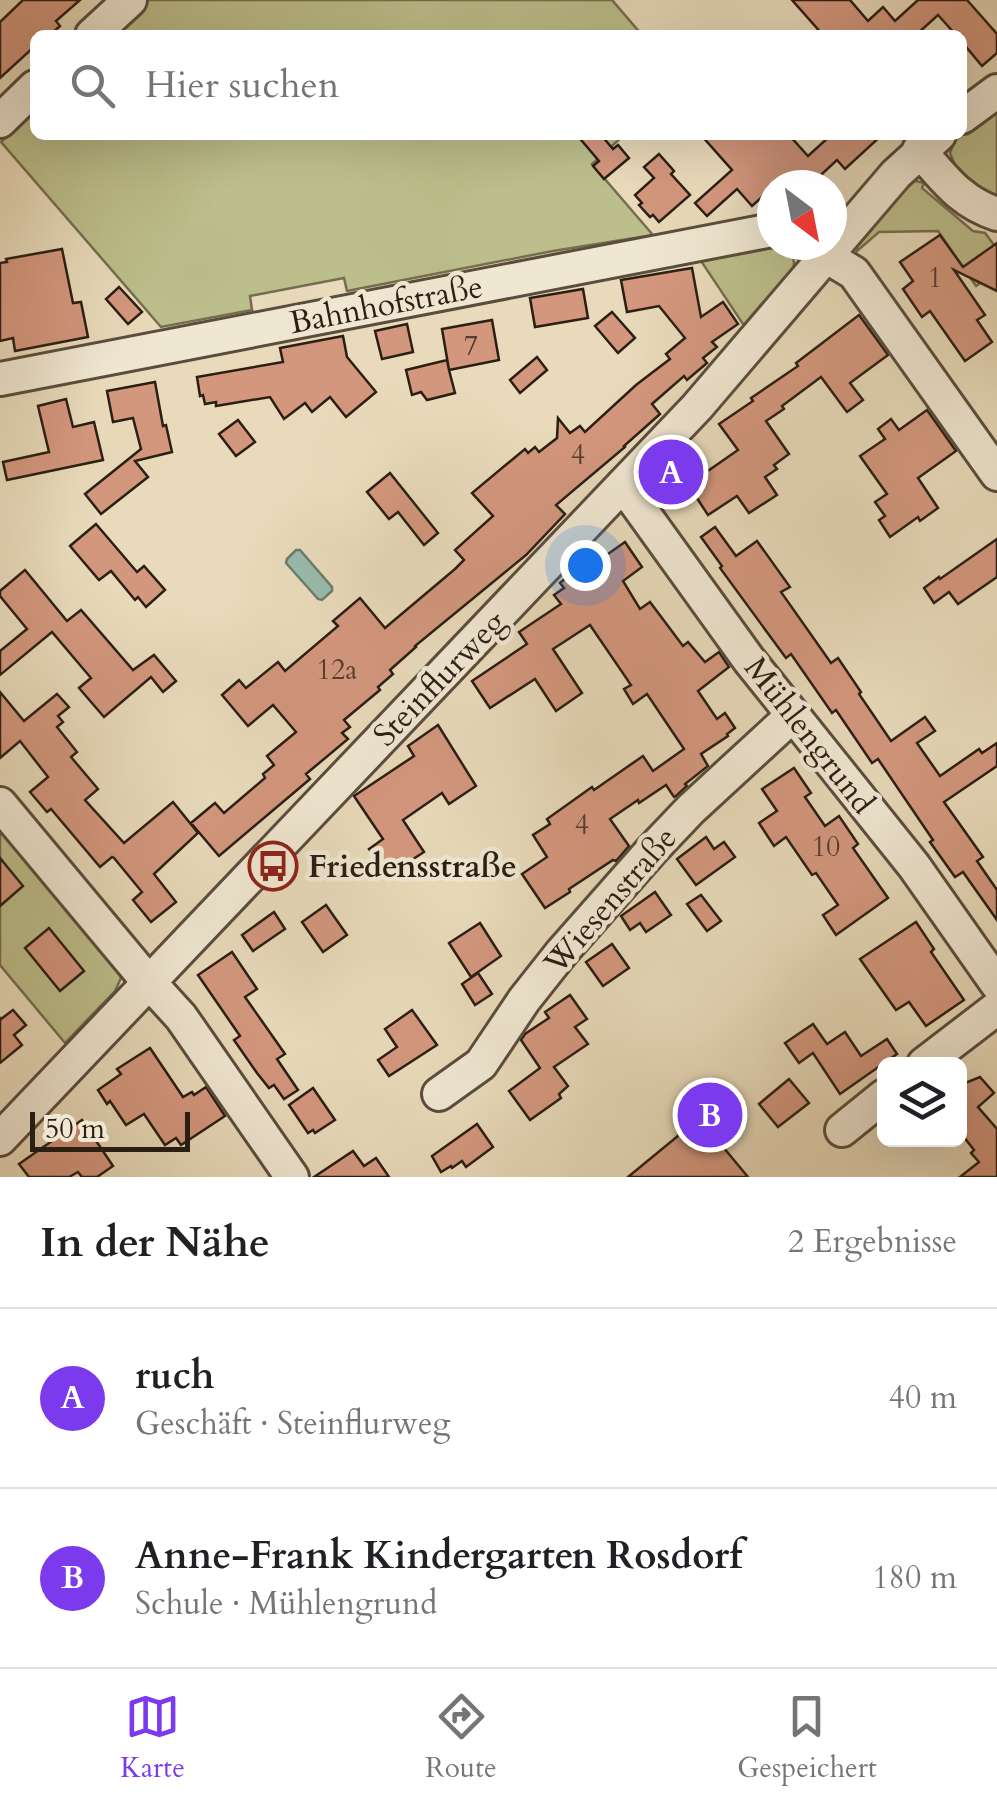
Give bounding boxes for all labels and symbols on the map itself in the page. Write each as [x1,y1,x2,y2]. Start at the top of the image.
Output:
north arrow [757,170,847,260]
house number: 1 [928,259,942,297]
street label: Bahnhofstraße [286,265,487,345]
house number: 7 [464,327,478,365]
pin: A [638,434,704,510]
house number: 4 [571,436,585,474]
your location [560,540,611,591]
street label: Steinflurweg [364,601,516,756]
street label: Mühlengrund [734,648,885,823]
house number: 12a [317,651,357,689]
house number: 4 [575,806,589,844]
street label: Wiesenstraße [534,817,687,985]
house number: 10 [812,828,840,866]
bus stop icon: Friedensstraße [247,840,299,892]
place label: Friedensstraße [308,845,517,889]
pin: B [678,1078,742,1152]
scale bar [30,1107,190,1152]

